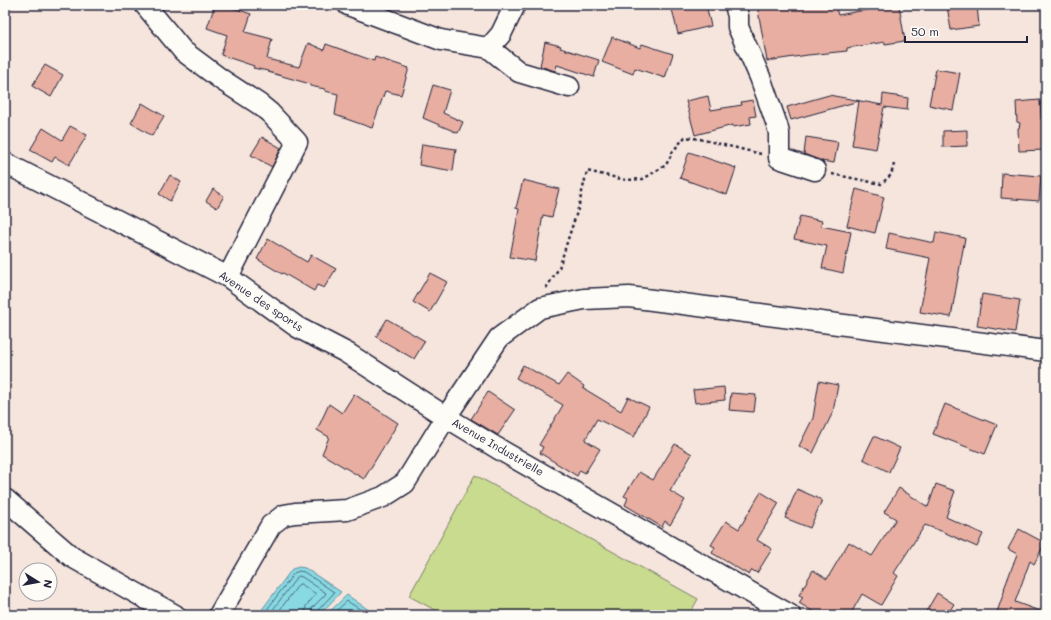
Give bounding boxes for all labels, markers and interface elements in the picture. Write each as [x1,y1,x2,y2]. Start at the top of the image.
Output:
scale bar [905,18,1027,44]
text: 50 m [911,23,939,39]
street label: Avenue des sports [216,267,306,334]
street label: Avenue Industrielle [450,414,547,479]
north arrow [18,562,58,602]
text: N [40,578,56,590]

